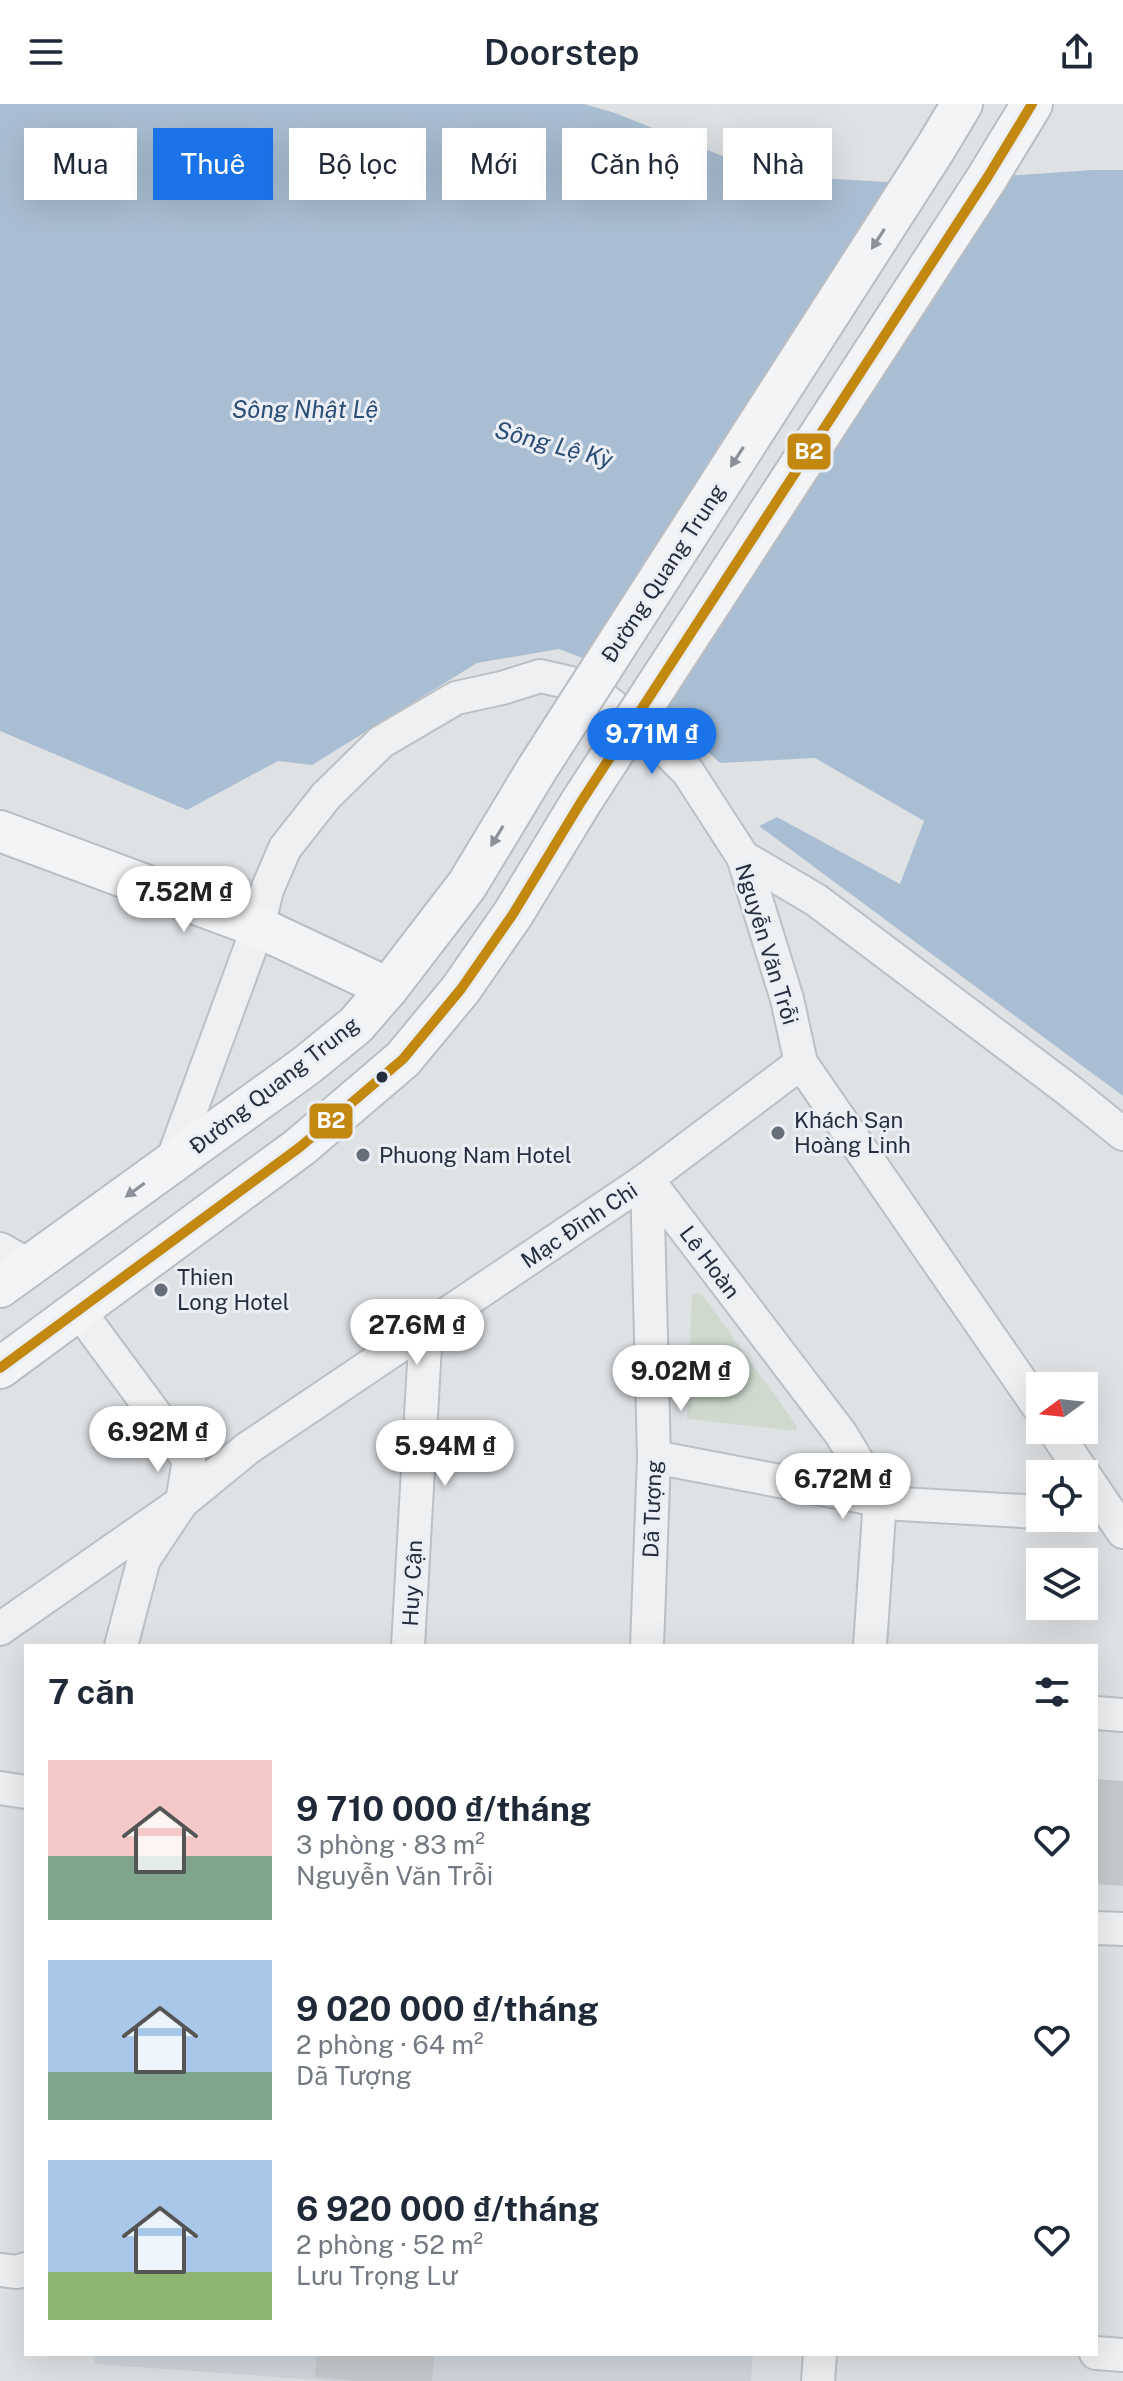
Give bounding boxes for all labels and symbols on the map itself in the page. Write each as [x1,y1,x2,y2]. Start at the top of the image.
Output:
one-way arrow [870,228,885,249]
water label: Sông Nhật Lệ [232,395,378,423]
water label: Sông Lệ Kỳ [492,415,617,473]
line badge: B2 [786,432,832,471]
text: B2 [794,438,824,464]
one-way arrow [730,447,745,468]
street label: Đường Quang Trung [596,479,730,667]
pin: 9.71M ₫ [578,708,726,776]
one-way arrow [490,825,504,847]
street label: Nguyễn Văn Trỗi [730,860,804,1028]
pin: 7.52M ₫ [110,866,258,934]
street label: Đường Quang Trung [184,1011,364,1159]
unlabelled marker [374,1069,390,1085]
line badge: B2 [308,1102,354,1140]
text: B2 [316,1107,346,1133]
place label: Khách Sạn Hoàng Linh [794,1107,911,1158]
marker: Khách Sạn Hoàng Linh [769,1124,787,1142]
place label: Phuong Nam Hotel [379,1142,572,1168]
marker: Phuong Nam Hotel [354,1146,372,1164]
street label: Mạc Đĩnh Chi [516,1177,642,1273]
one-way arrow [125,1181,146,1197]
street label: Lê Hoàn [674,1221,746,1303]
place label: Thien Long Hotel [177,1264,289,1315]
marker: Thien Long Hotel [152,1281,170,1299]
pin: 27.6M ₫ [343,1299,491,1367]
pin: 9.02M ₫ [607,1345,755,1413]
north arrow [1026,1372,1098,1444]
pin: 6.92M ₫ [84,1406,232,1474]
pin: 5.94M ₫ [371,1420,519,1488]
pin: 6.72M ₫ [769,1453,917,1521]
street label: Dã Tượng [637,1460,667,1558]
street label: Huy Cận [397,1539,427,1627]

